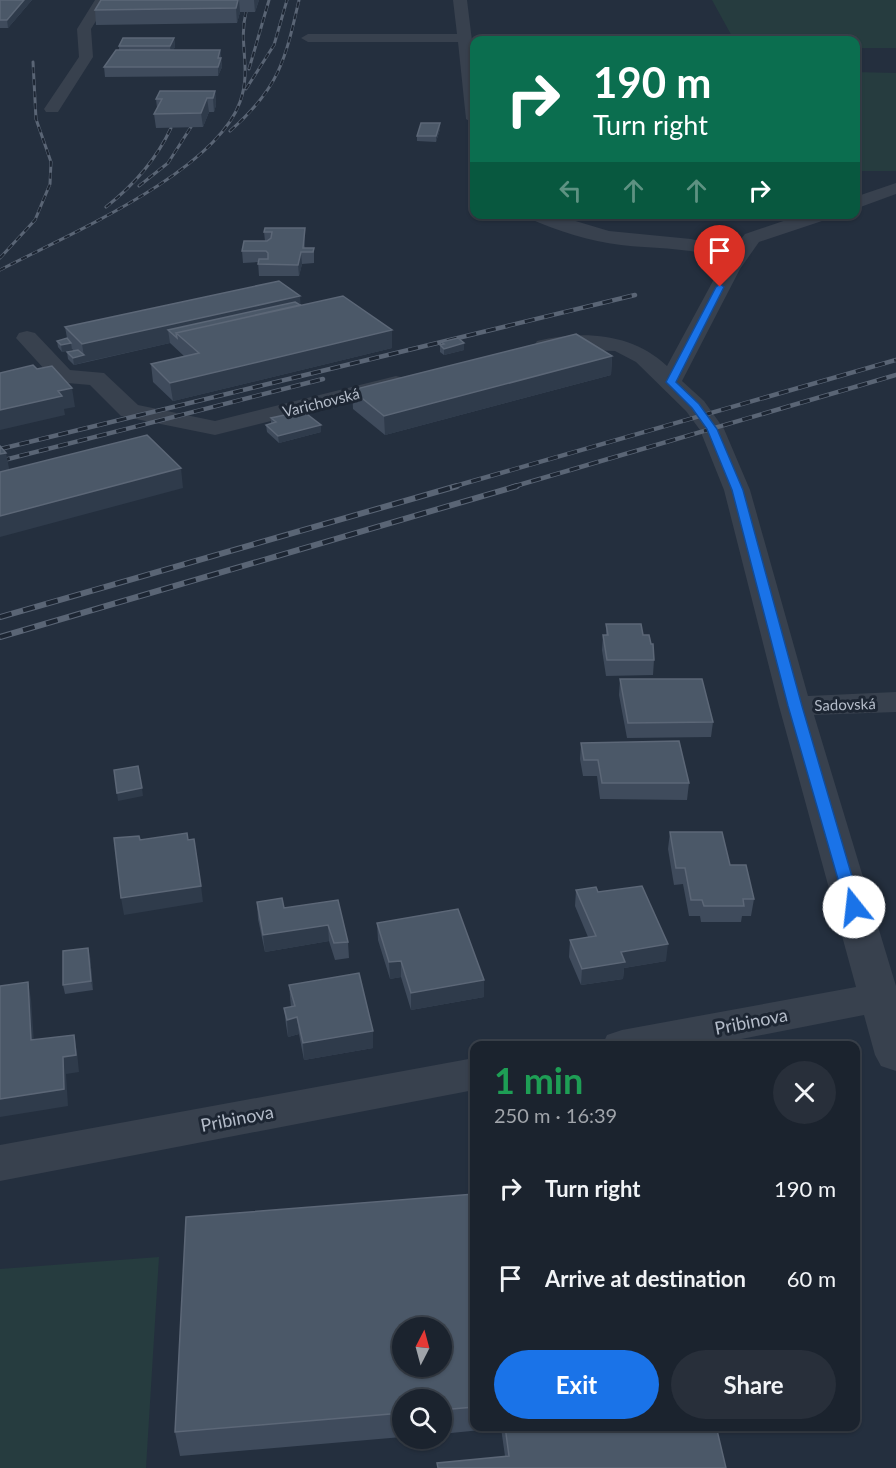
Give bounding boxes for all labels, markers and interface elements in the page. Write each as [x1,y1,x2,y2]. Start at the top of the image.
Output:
text: 190 m [593,57,711,107]
icon: right [494,60,572,138]
text: Turn right [593,108,708,141]
icon: left [554,174,587,207]
icon: ahead [617,174,650,207]
icon: ahead [680,174,713,207]
icon: right [743,174,776,207]
pin [694,225,745,287]
icon: arrive [703,234,736,267]
street label: Varichovská [281,384,361,420]
street label: Sadovská [814,694,876,714]
position arrow [822,875,886,939]
street label: Pribinova [713,1003,789,1039]
text: 1 min [494,1058,583,1102]
button: close [773,1061,836,1124]
street label: Pribinova [199,1100,275,1136]
text: 250 m · 16:39 [494,1103,617,1127]
icon: right [494,1172,527,1205]
text: Turn right [545,1175,640,1202]
text: 190 m [774,1175,836,1202]
icon: arrive [494,1262,527,1295]
text: Arrive at destination [545,1265,746,1292]
text: 60 m [787,1265,836,1292]
north arrow [392,1317,452,1377]
map controls [392,1317,452,1449]
button: Exit [494,1350,659,1419]
button: Share [671,1350,836,1419]
button: search [392,1389,452,1449]

